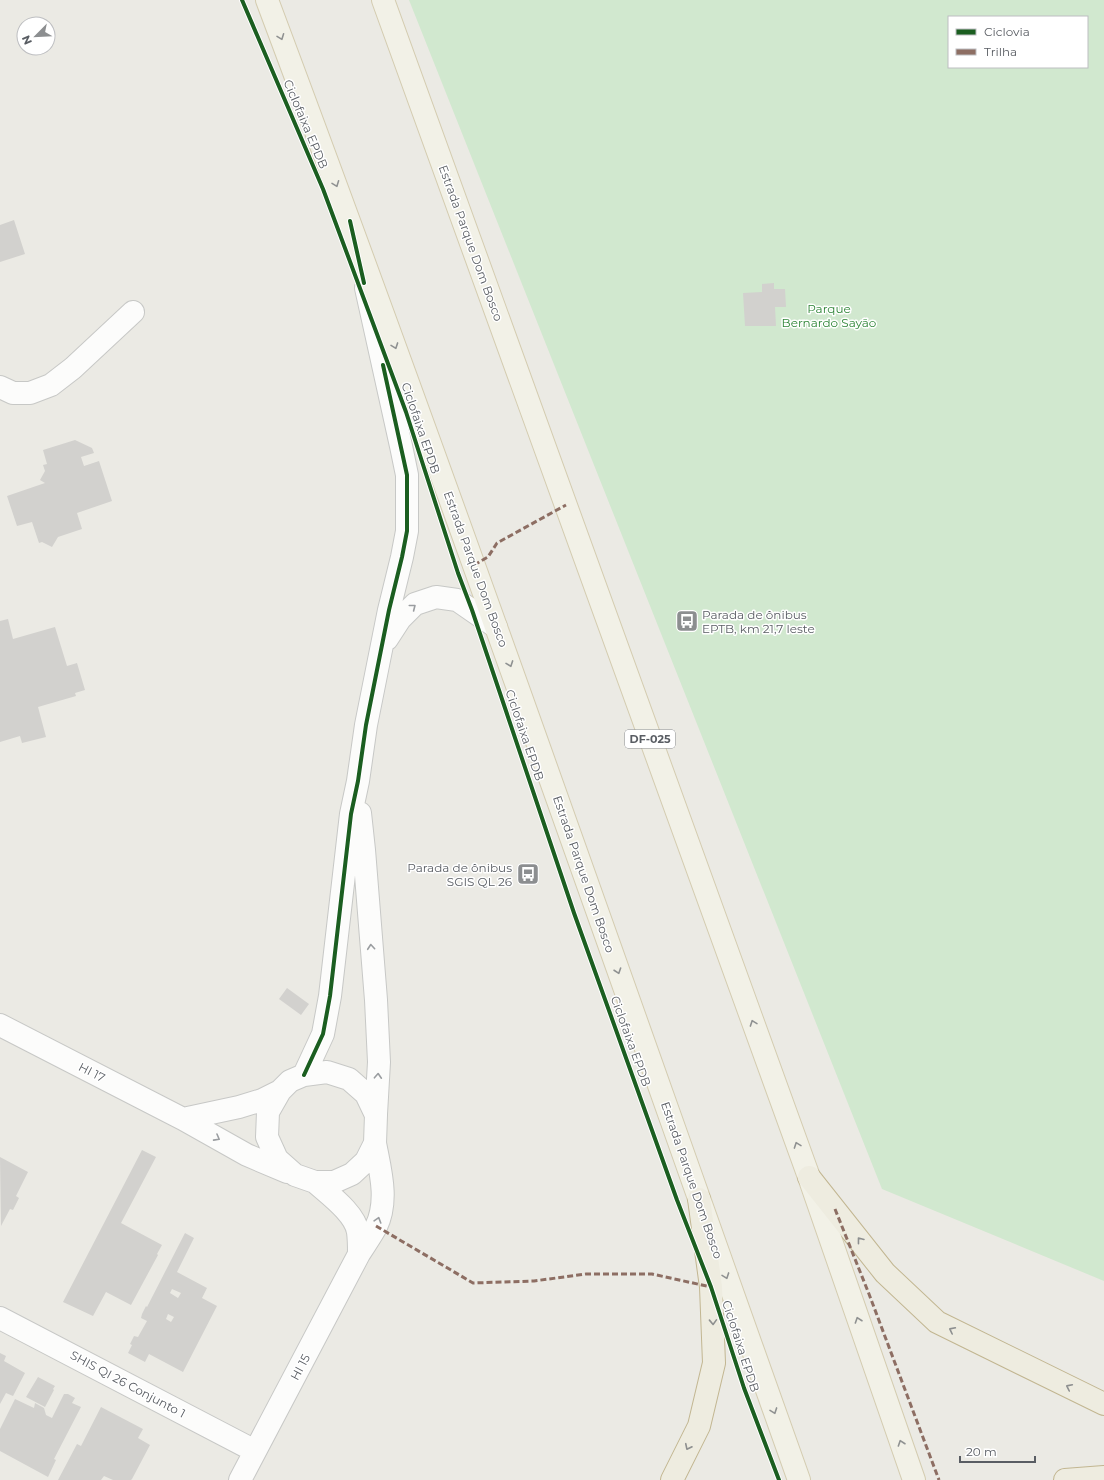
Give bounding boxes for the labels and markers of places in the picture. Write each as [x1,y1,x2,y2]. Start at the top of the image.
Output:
place label: Parada de ônibus EPTB, km 21,7 leste [702,607,815,636]
bus stop icon: Parada de ônibus EPTB, km 21,7 leste [674,608,700,634]
place label: Parada de ônibus SGIS QL 26 [407,860,512,889]
bus stop icon: Parada de ônibus SGIS QL 26 [515,861,541,887]

